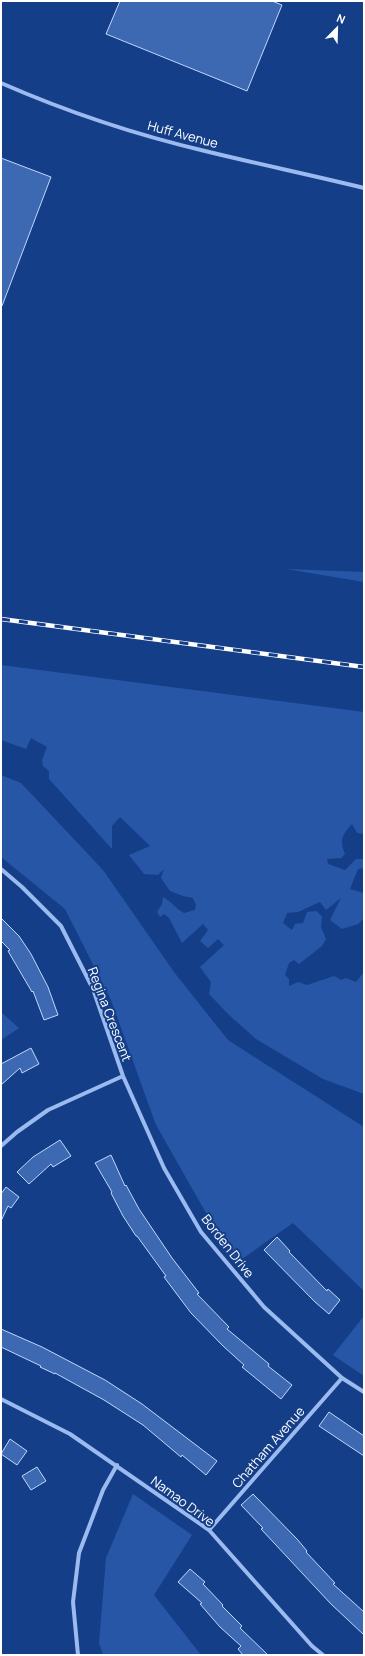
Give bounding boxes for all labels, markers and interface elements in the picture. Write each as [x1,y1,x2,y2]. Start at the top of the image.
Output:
north arrow [317,8,357,48]
text: N [335,10,348,27]
street label: Huff Avenue [146,116,221,152]
street label: Regina Crescent [84,964,136,1064]
street label: Borden Drive [197,1210,259,1282]
street label: Chatham Avenue [228,1402,309,1492]
street label: Namao Drive [147,1472,219,1531]

